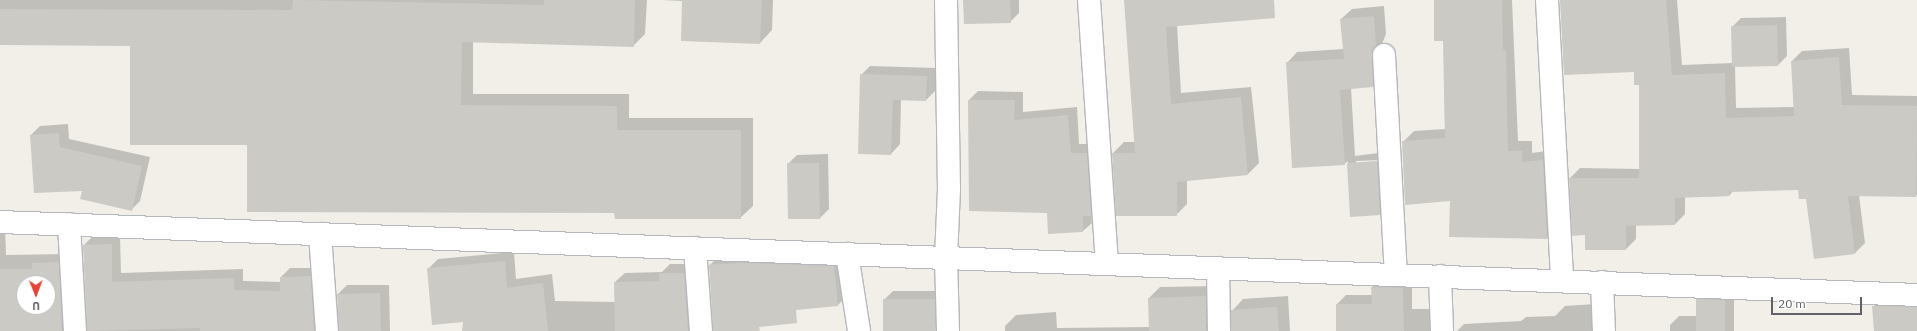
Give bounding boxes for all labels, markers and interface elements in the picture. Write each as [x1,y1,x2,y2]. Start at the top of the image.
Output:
north arrow [16,275,56,315]
scale bar [1773,289,1864,315]
text: 20 m [1778,296,1806,311]
text: U [32,299,40,313]

